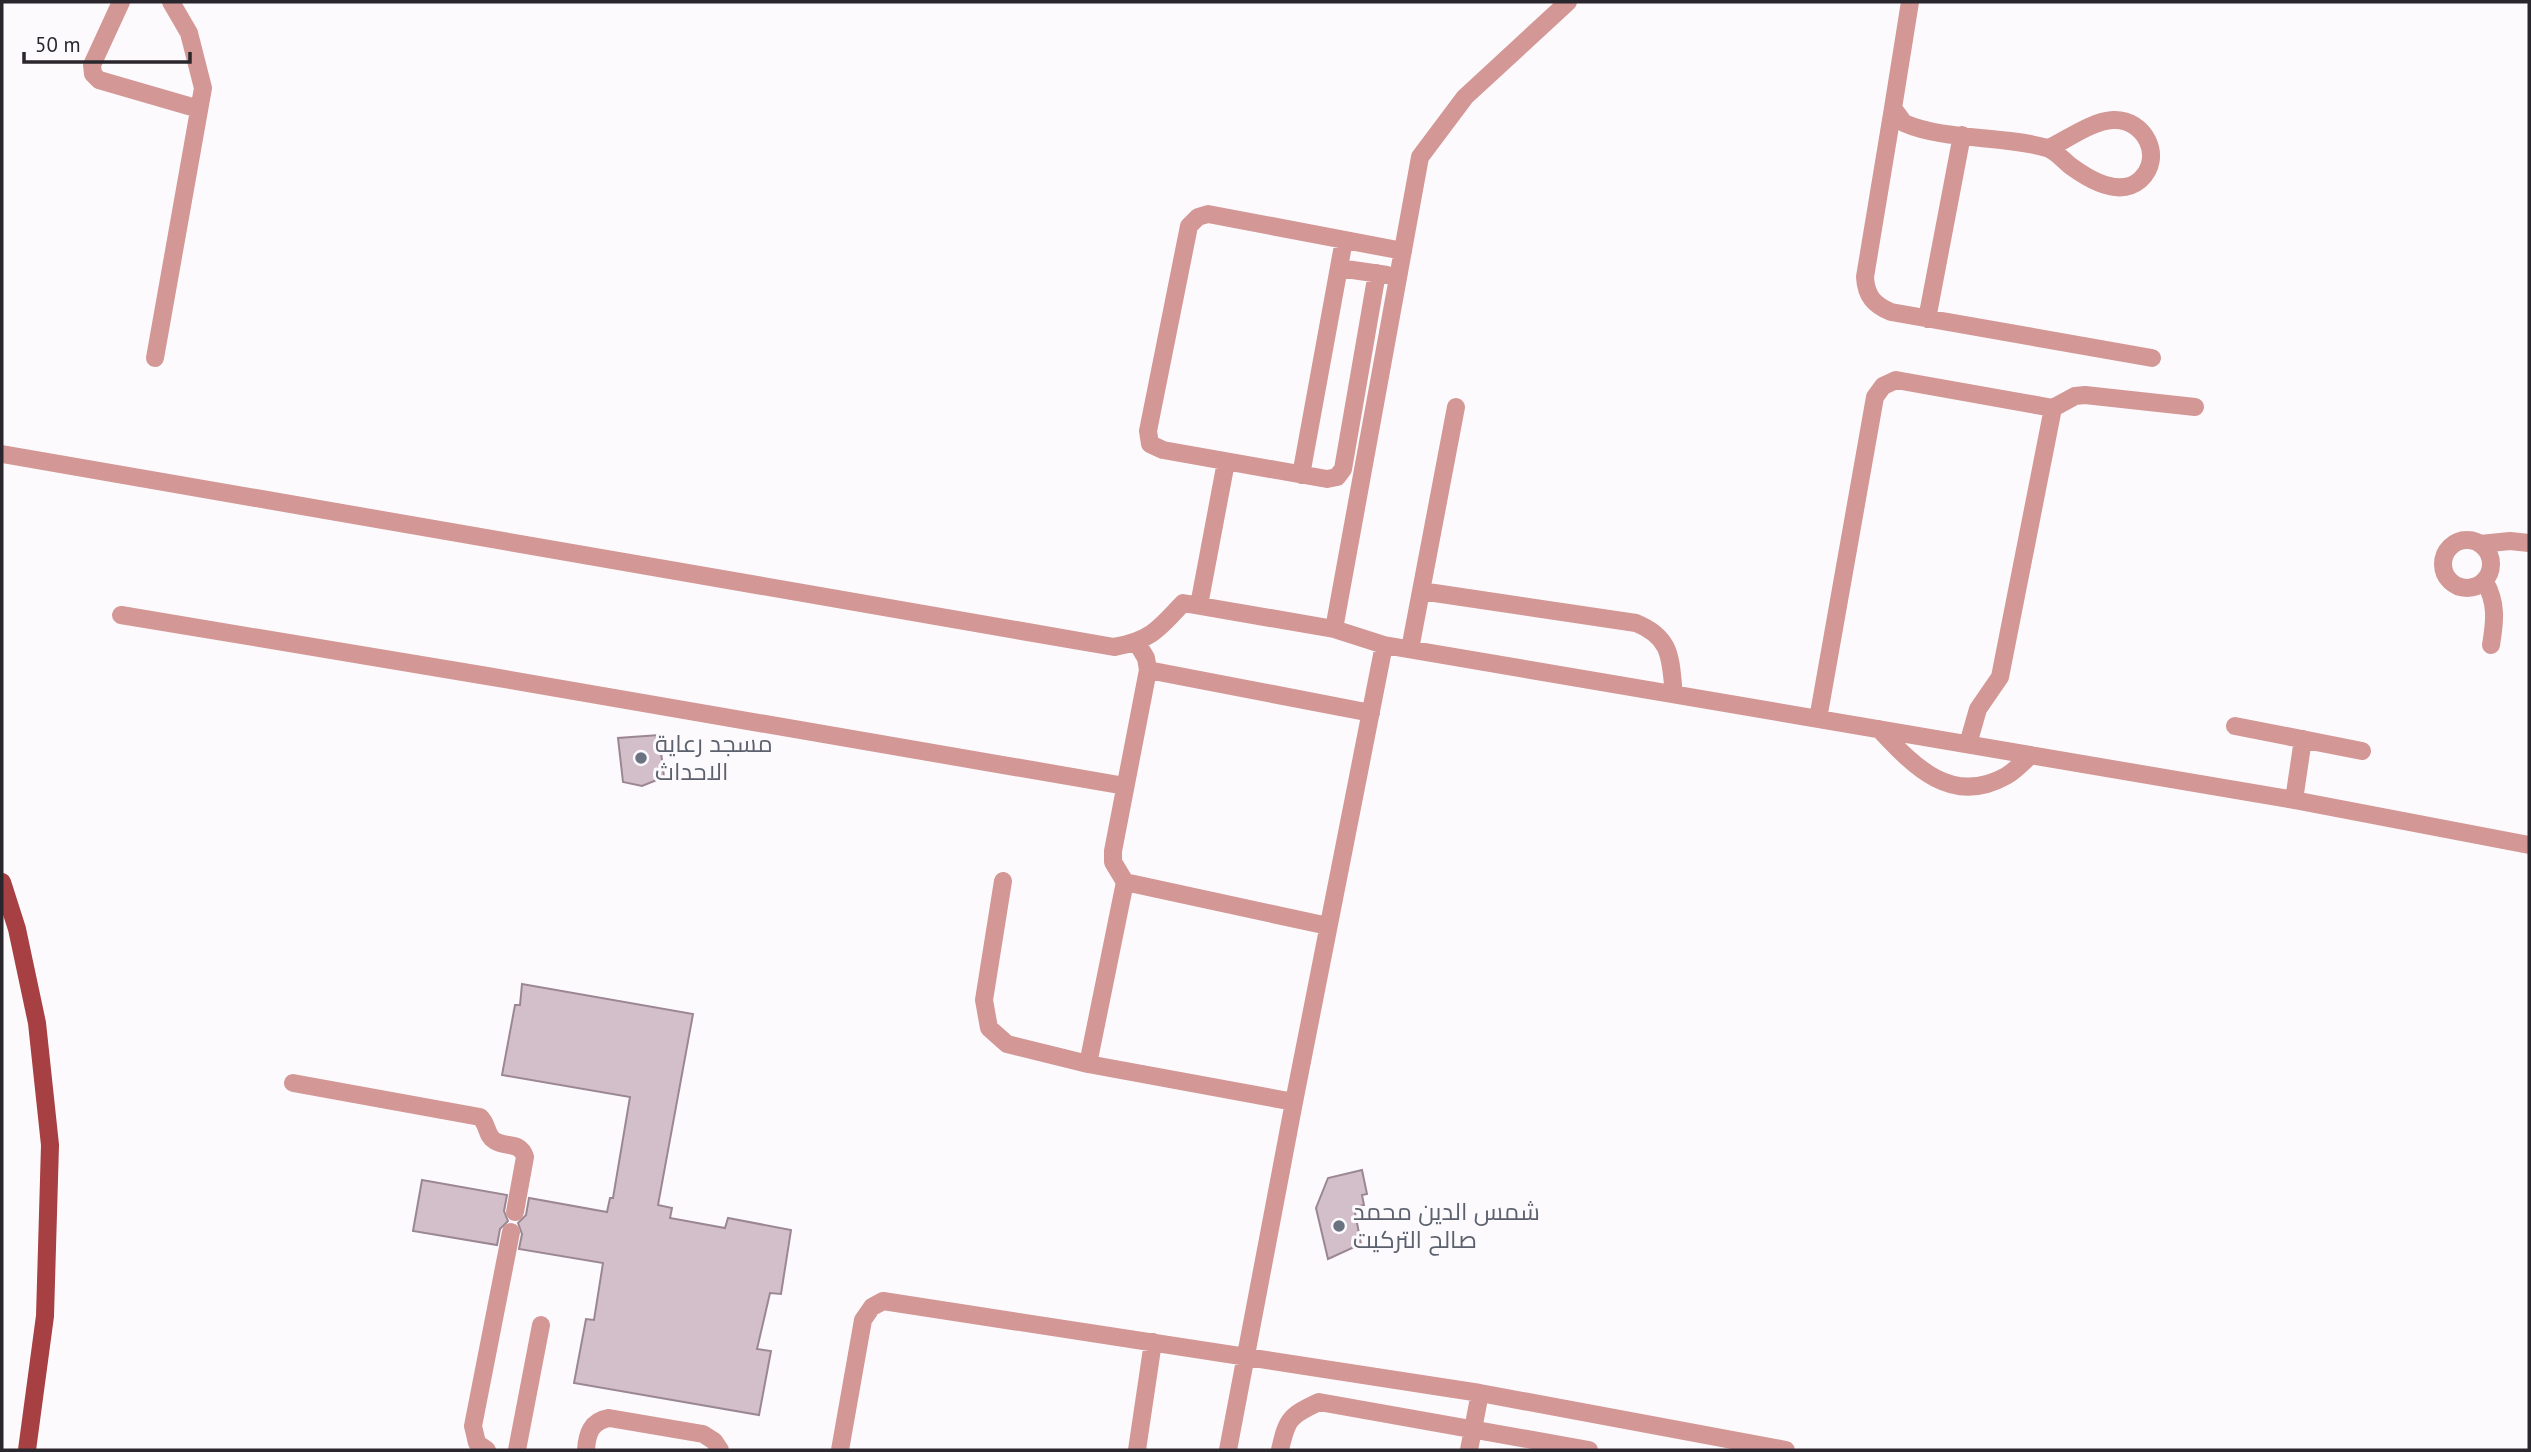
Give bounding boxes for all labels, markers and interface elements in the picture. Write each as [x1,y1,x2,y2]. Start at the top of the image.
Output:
scale bar [24,21,191,65]
text: 50 m [35,31,81,58]
place label: مسجد رعاية الاحداث [655,728,773,787]
marker: مسجد رعاية الاحداث [633,750,649,766]
place label: شمس الدين محمد صالح التركيت [1353,1196,1540,1256]
marker: شمس الدين محمد صالح التركيت [1331,1218,1347,1234]

